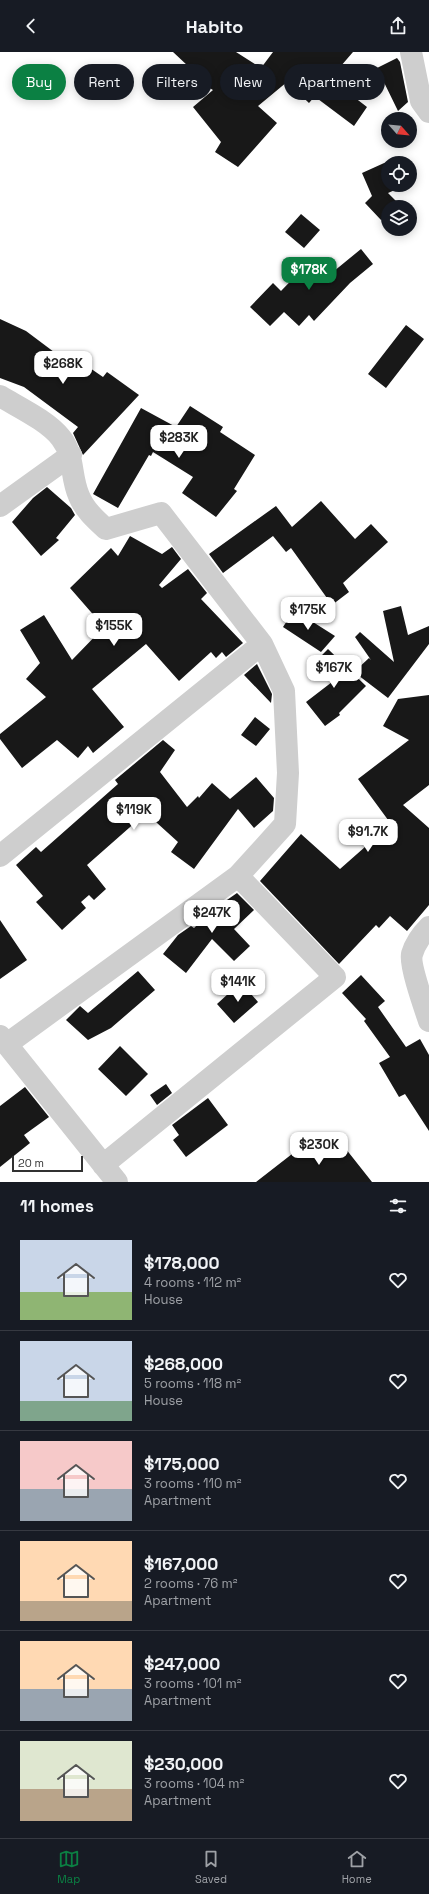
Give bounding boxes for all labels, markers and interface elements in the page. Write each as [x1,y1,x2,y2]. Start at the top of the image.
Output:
icon: back [20,15,42,37]
text: Habito [186,15,243,38]
icon: share [387,15,409,37]
chip: Buy [12,64,66,100]
chip: Rent [74,64,134,100]
chip: Filters [142,64,212,100]
chip: New [220,64,276,100]
chip: Apartment [284,64,385,100]
north arrow [381,112,417,148]
map controls [381,112,417,236]
button: locate [381,156,417,192]
button: layers [381,200,417,236]
pin: $178K [281,257,337,291]
text: $178K [291,261,327,278]
pin: $268K [35,351,91,385]
text: $268K [43,355,83,372]
pin: $283K [151,425,207,459]
text: $283K [159,429,199,446]
pin: $175K [280,597,336,631]
text: $175K [290,601,326,618]
pin: $155K [86,613,142,647]
text: $155K [95,617,133,634]
pin: $167K [306,655,362,689]
text: $167K [316,659,352,676]
pin: $119K [106,797,162,831]
text: $119K [116,801,152,818]
pin: $91.7K [335,819,401,853]
text: $91.7K [348,823,388,840]
pin: $247K [184,900,240,934]
text: $247K [193,904,231,921]
pin: $141K [210,969,266,1003]
text: $141K [220,973,256,990]
pin: $230K [291,1132,347,1166]
text: $230K [299,1136,339,1153]
scale bar [12,1154,83,1173]
text: 20 m [18,1156,44,1170]
text: 11 homes [20,1195,94,1217]
icon: filters [387,1195,409,1217]
text: $178,000 [144,1252,219,1274]
icon: home [52,1256,100,1304]
icon: heart [387,1269,409,1291]
text: 4 rooms · 112 m² [144,1274,241,1291]
text: House [144,1291,183,1308]
text: $268,000 [144,1353,223,1375]
icon: home [52,1357,100,1405]
icon: heart [387,1370,409,1392]
text: 5 rooms · 118 m² [144,1375,241,1392]
text: House [144,1392,183,1409]
text: $175,000 [144,1453,219,1475]
icon: home [52,1457,100,1505]
icon: heart [387,1470,409,1492]
text: 3 rooms · 110 m² [144,1475,242,1492]
text: Apartment [144,1492,212,1509]
text: $167,000 [144,1553,218,1575]
icon: home [52,1557,100,1605]
icon: heart [387,1570,409,1592]
text: 2 rooms · 76 m² [144,1575,238,1592]
text: Apartment [144,1592,212,1609]
text: $247,000 [144,1653,220,1675]
icon: home [52,1657,100,1705]
icon: heart [387,1670,409,1692]
text: 3 rooms · 101 m² [144,1675,242,1692]
text: Apartment [144,1692,212,1709]
text: $230,000 [144,1753,223,1775]
icon: home [52,1757,100,1805]
icon: heart [387,1770,409,1792]
text: 3 rooms · 104 m² [144,1775,244,1792]
text: Apartment [144,1792,212,1809]
tab: Map [57,1848,80,1886]
tab: Saved [195,1848,227,1886]
tab: Home [342,1848,372,1886]

